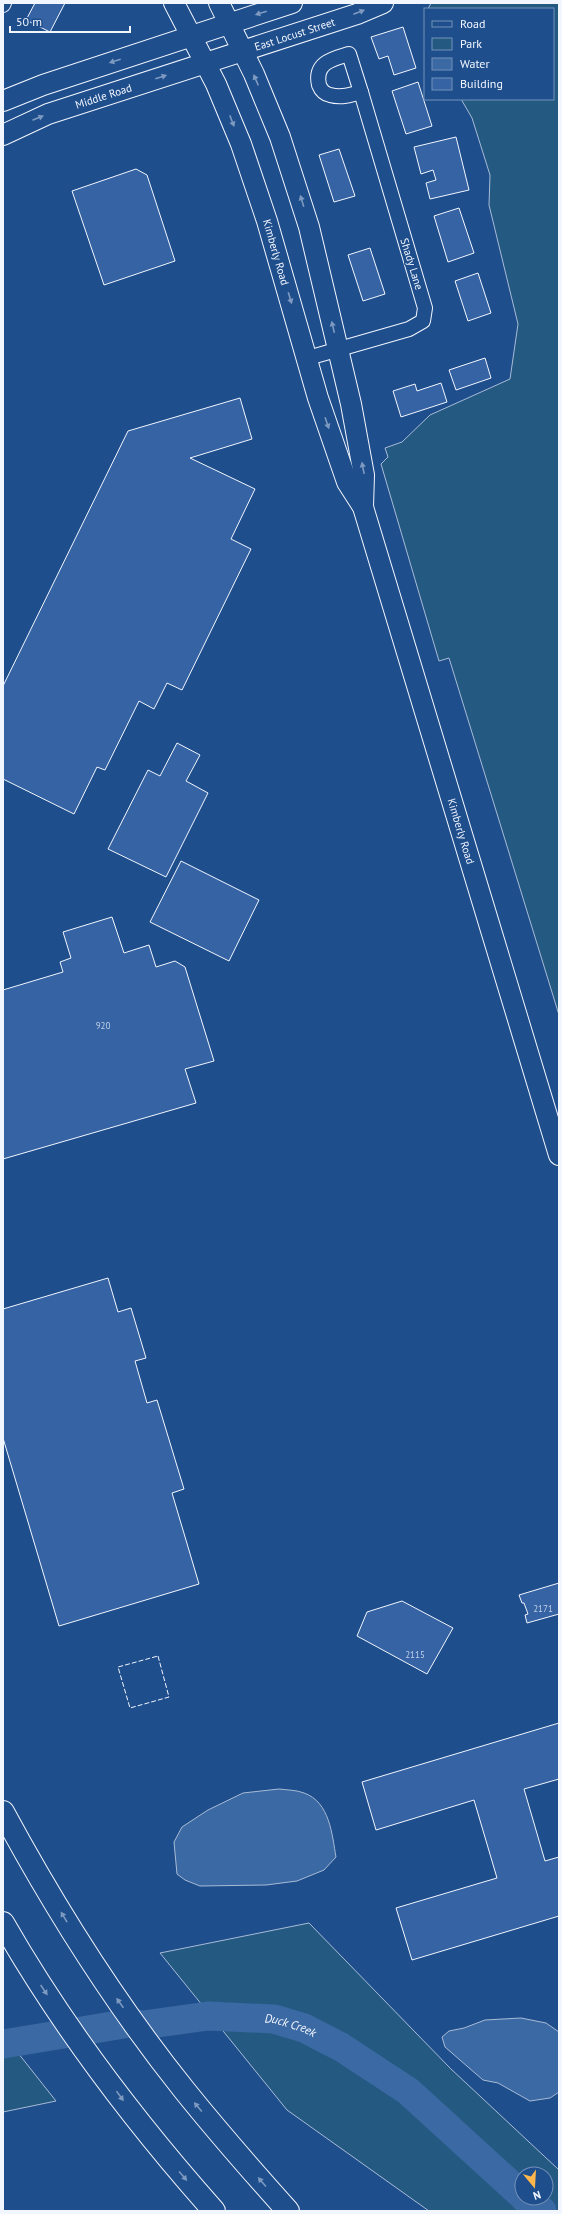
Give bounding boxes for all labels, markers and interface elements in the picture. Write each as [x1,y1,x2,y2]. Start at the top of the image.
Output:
scale bar [10,8,130,34]
legend [424,8,554,100]
one-way arrow [354,9,366,15]
one-way arrow [254,10,266,16]
text: 50 m [16,14,42,29]
street label: East Locust Street [253,14,337,54]
text: Road [460,16,485,31]
text: Park [460,36,482,51]
text: Water [460,56,490,71]
one-way arrow [108,58,120,64]
one-way arrow [156,74,168,80]
one-way arrow [253,74,259,85]
text: Building [460,76,503,91]
street label: Middle Road [73,80,134,112]
one-way arrow [33,114,45,120]
one-way arrow [229,116,235,128]
one-way arrow [299,195,305,207]
street label: Kimberly Road [260,218,292,287]
street label: Shady Lane [397,236,427,292]
one-way arrow [287,292,293,304]
one-way arrow [330,321,336,333]
one-way arrow [324,417,330,429]
one-way arrow [360,462,366,474]
street label: Kimberly Road [445,797,478,866]
house number: 920 [96,1020,110,1031]
house number: 2171 [533,1603,553,1614]
house number: 2115 [405,1649,425,1660]
one-way arrow [60,1911,67,1923]
one-way arrow [41,1985,48,1996]
one-way arrow [116,1997,124,2008]
water label: Duck Creek [264,2011,320,2040]
one-way arrow [116,2091,124,2102]
one-way arrow [193,2101,202,2112]
north arrow [514,2166,554,2206]
one-way arrow [178,2171,188,2181]
one-way arrow [258,2177,267,2186]
text: N [531,2188,543,2203]

